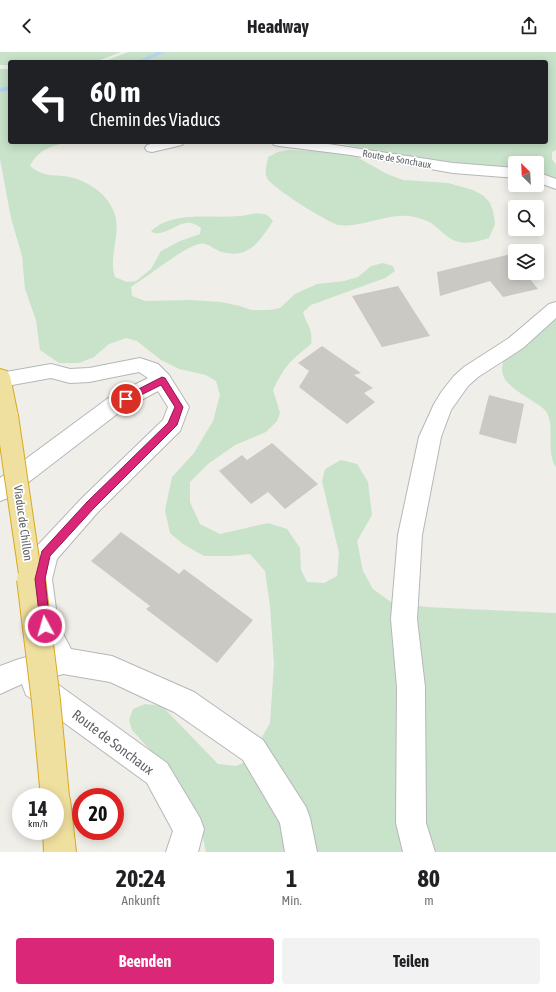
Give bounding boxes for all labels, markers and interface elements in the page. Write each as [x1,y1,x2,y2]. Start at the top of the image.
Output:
icon: back [16,15,38,37]
icon: share [518,15,540,37]
text: Headway [247,16,309,37]
icon: left [24,76,76,128]
text: 60 m [90,76,140,108]
text: Chemin des Viaducs [90,109,220,130]
street label: Route de Sonchaux [362,148,432,170]
north arrow [508,156,544,192]
map controls [508,156,544,280]
button: search [508,200,544,236]
button: layers [508,244,544,280]
pin [109,382,143,416]
icon: arrive [115,388,137,410]
street label: Viaduc de Chillon [11,484,35,562]
position arrow [24,605,66,647]
street label: Route de Sonchaux [69,706,157,778]
speed limit sign: 20 [72,788,124,840]
text: 14 [29,797,47,820]
text: km/h [28,818,48,829]
text: 20:24 [116,865,166,892]
text: 1 [286,865,297,892]
text: 80 [418,865,440,892]
text: Ankunft [122,893,160,908]
text: Min. [281,893,302,908]
text: m [424,893,434,908]
button: Beenden [16,938,274,984]
button: Teilen [282,938,540,984]

